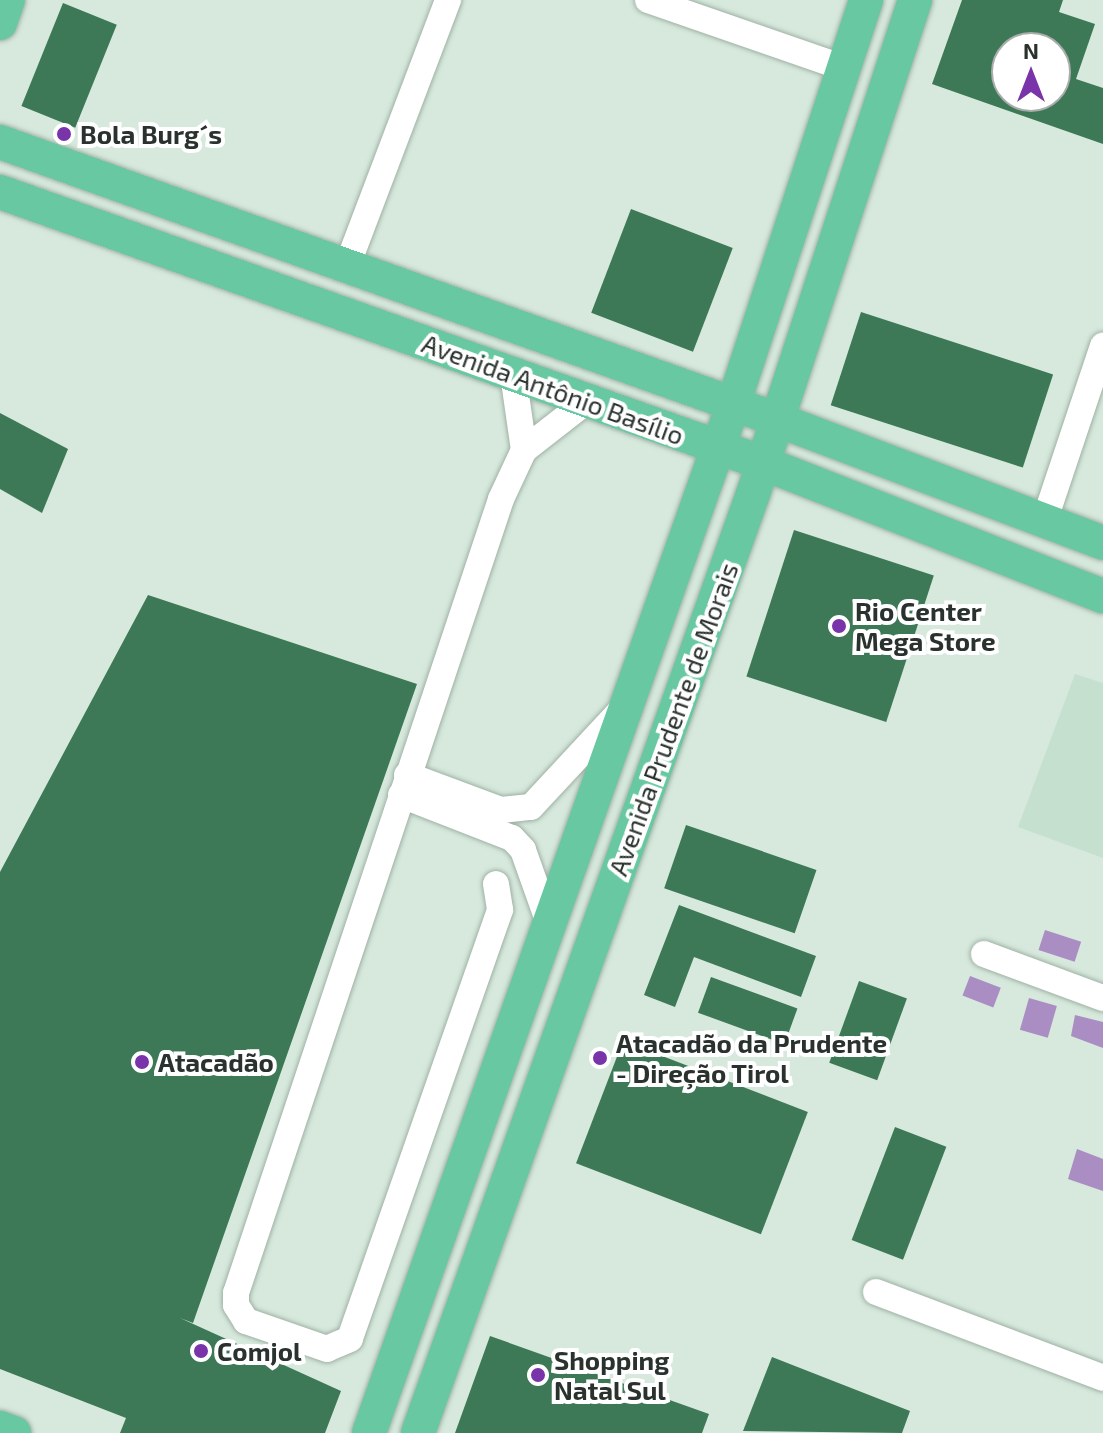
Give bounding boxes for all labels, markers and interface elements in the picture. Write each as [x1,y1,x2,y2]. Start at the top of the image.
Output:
north arrow [991,32,1071,112]
text: N [1023,37,1039,63]
place label: Bola Burg´s [80,118,222,150]
marker: Bola Burg´s [55,125,73,143]
street label: Avenida Antônio Basílio [418,327,688,451]
street label: Avenida Prudente de Morais [602,558,744,880]
place label: Rio Center Mega Store [855,595,996,656]
marker: Rio Center Mega Store [830,617,848,635]
place label: Atacadão da Prudente - Direção Tirol [616,1027,887,1088]
place label: Atacadão [158,1046,274,1078]
marker: Atacadão da Prudente - Direção Tirol [591,1049,609,1067]
marker: Atacadão [133,1053,151,1071]
place label: Comjol [217,1335,302,1367]
marker: Comjol [192,1342,210,1360]
place label: Shopping Natal Sul [554,1344,669,1406]
marker: Shopping Natal Sul [529,1366,547,1384]

